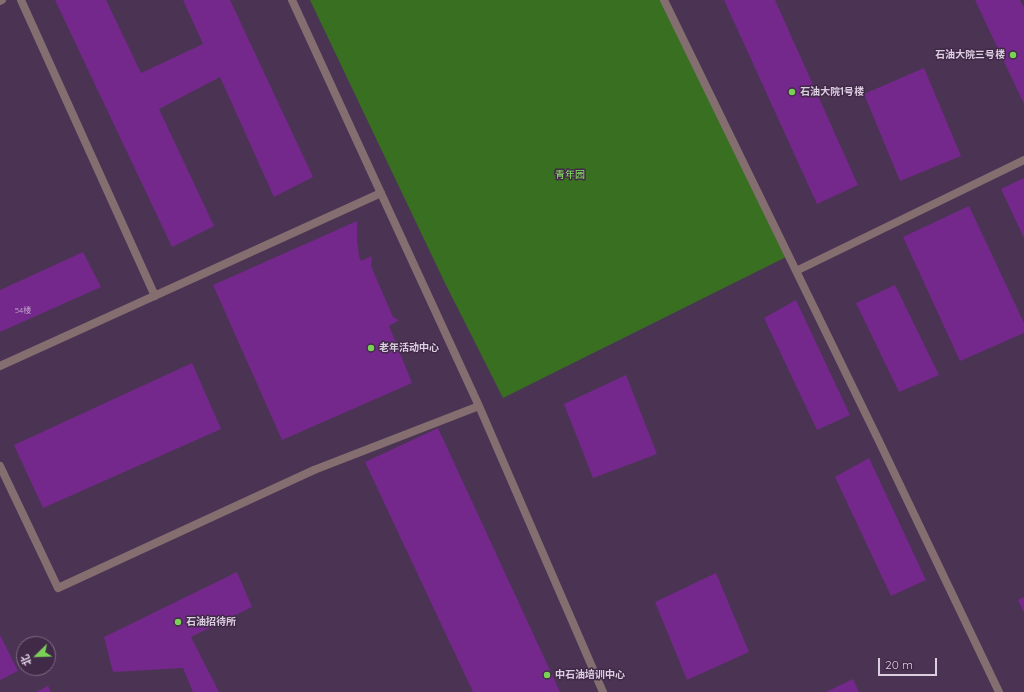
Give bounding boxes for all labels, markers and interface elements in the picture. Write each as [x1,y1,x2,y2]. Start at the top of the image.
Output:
place label: 石油大院三号楼 [935,49,1005,61]
marker: 石油大院三号楼 [1008,50,1018,60]
place label: 石油大院1号楼 [800,86,864,98]
marker: 石油大院1号楼 [787,87,797,97]
park label: 青年园 [555,169,585,181]
house number: 54楼 [15,306,31,316]
place label: 老年活动中心 [379,342,439,354]
marker: 老年活动中心 [366,343,376,353]
place label: 石油招待所 [186,616,236,628]
marker: 石油招待所 [173,617,183,627]
north arrow [16,636,56,676]
scale bar [880,650,939,676]
text: 北 [17,653,34,668]
text: 20 m [885,657,913,672]
place label: 中石油培训中心 [555,669,625,681]
marker: 中石油培训中心 [542,670,552,680]

